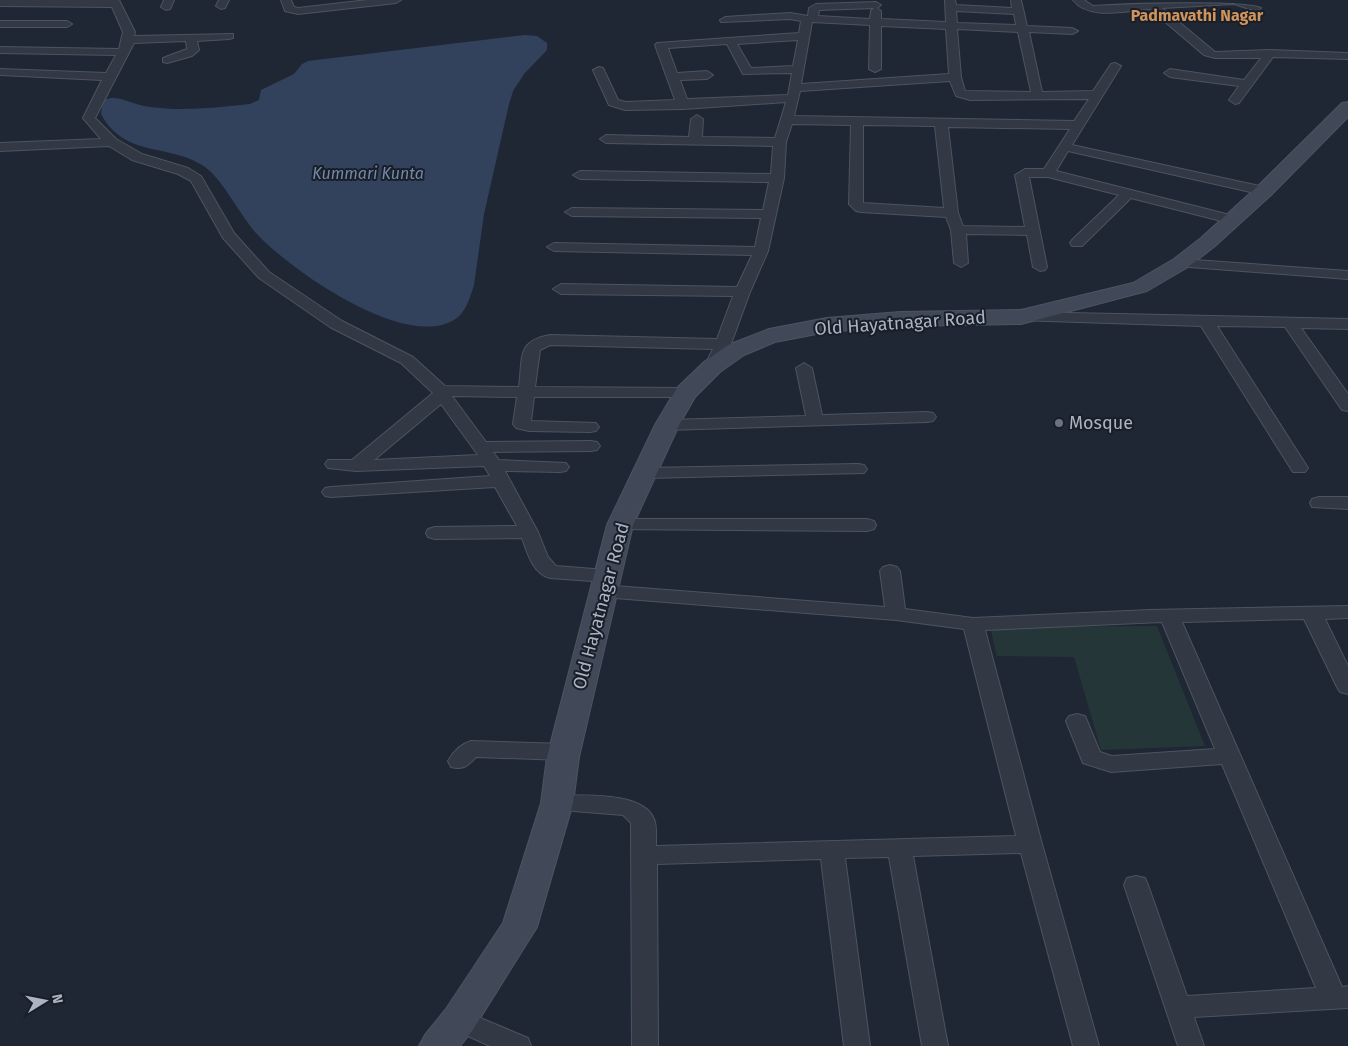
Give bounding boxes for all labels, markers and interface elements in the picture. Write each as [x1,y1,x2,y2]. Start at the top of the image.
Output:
district label: Padmavathi Nagar [1131,6,1264,25]
water label: Kummari Kunta [312,164,424,183]
street label: Old Hayatnagar Road [813,306,987,340]
place label: Mosque [1069,412,1133,434]
marker: Mosque [1053,417,1065,429]
street label: Old Hayatnagar Road [568,520,634,692]
north arrow [20,976,70,1026]
text: N [48,993,66,1005]

